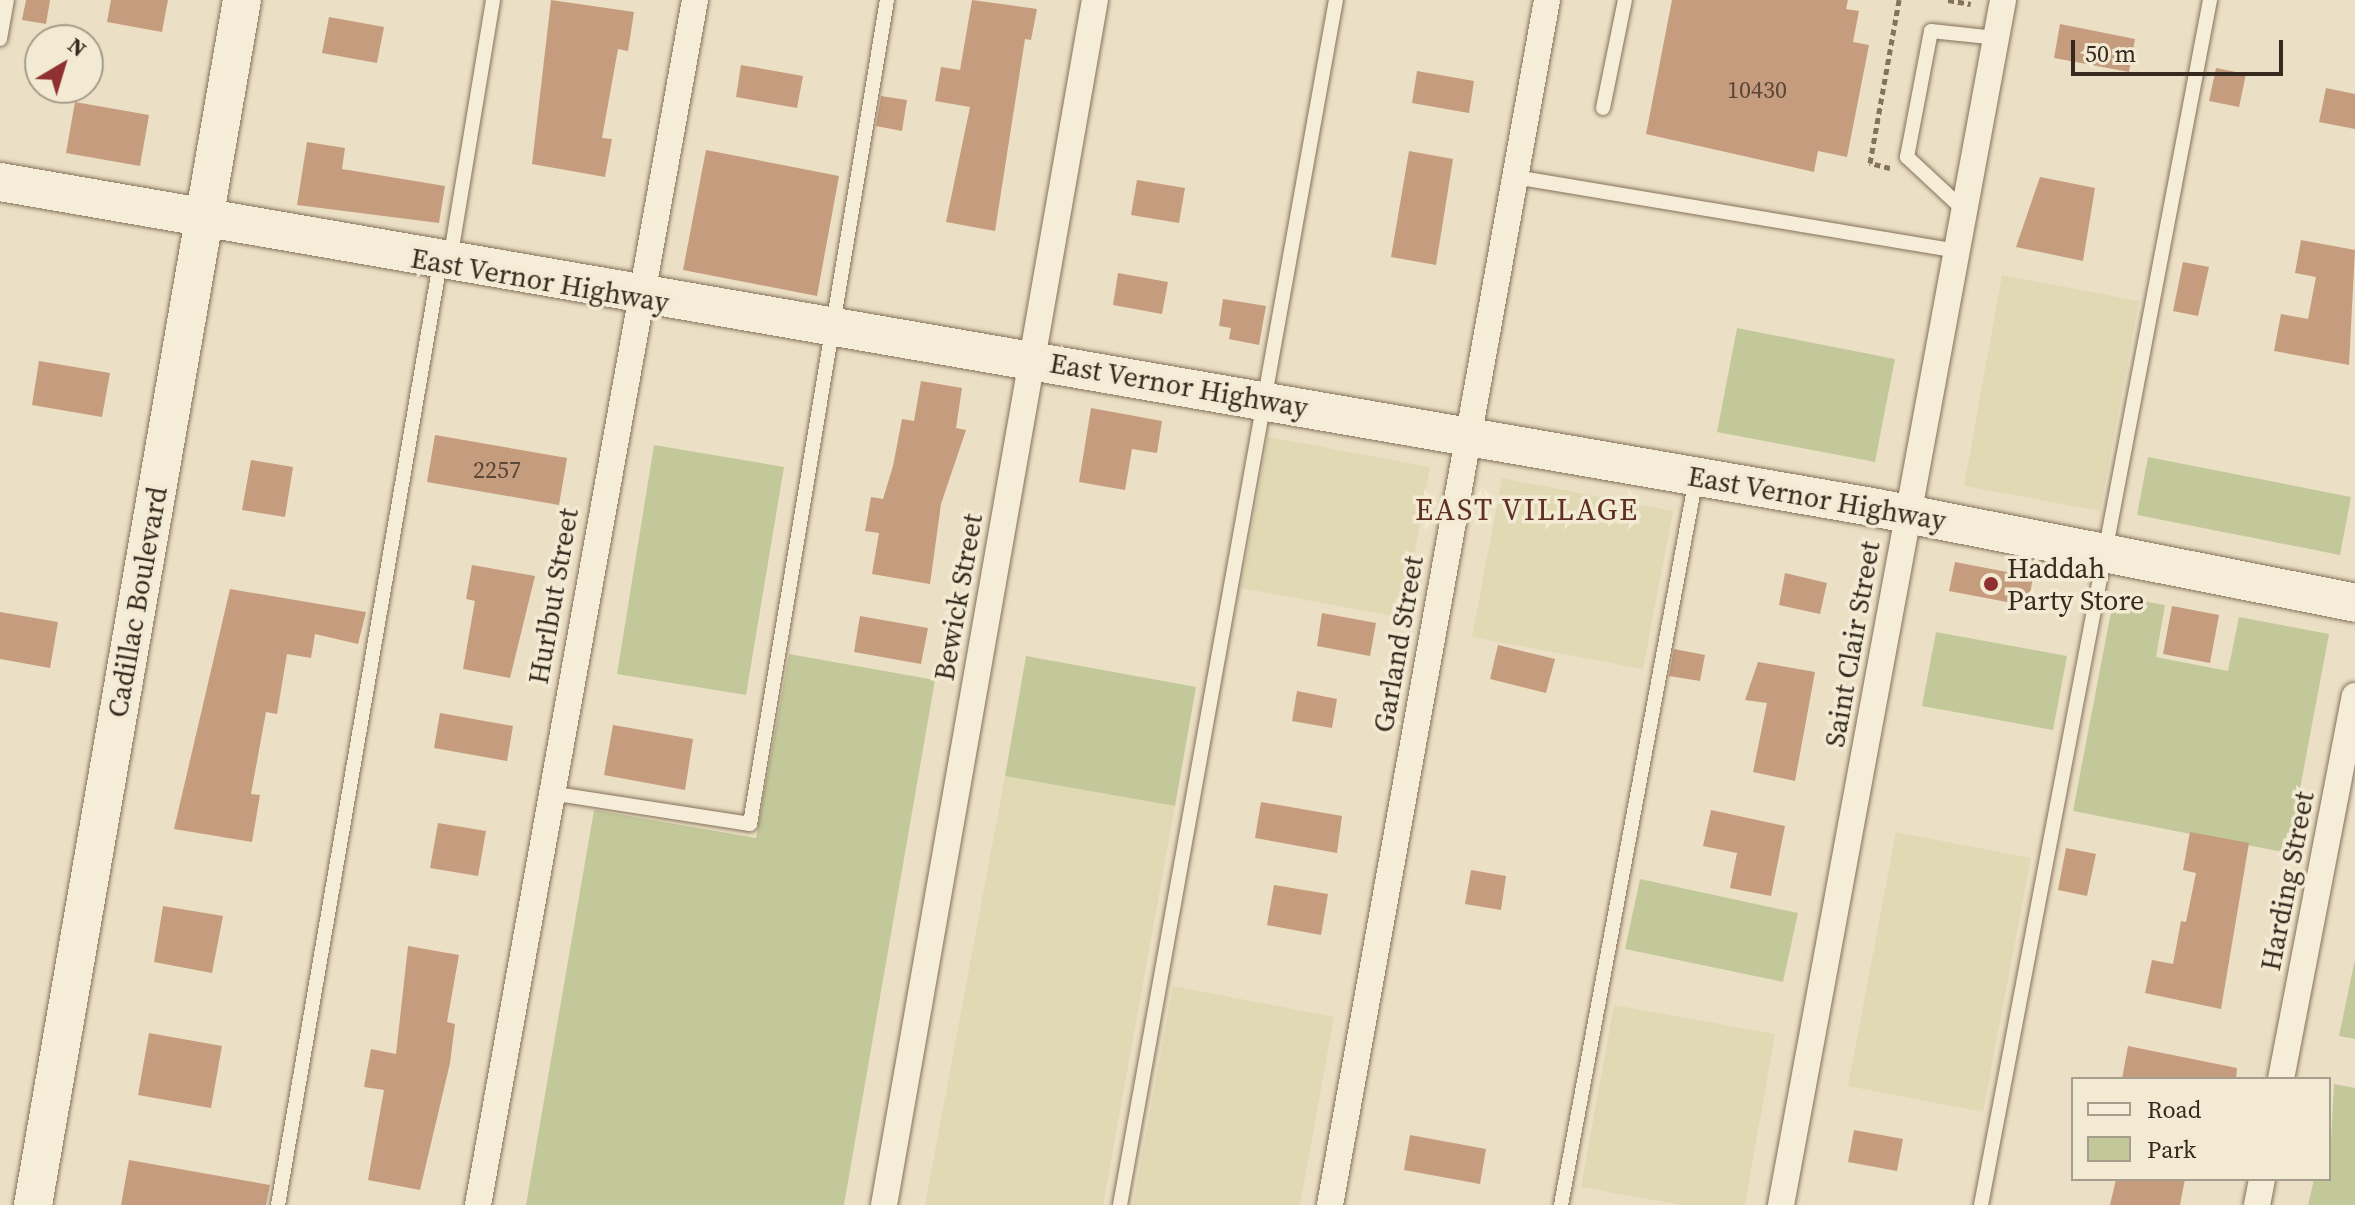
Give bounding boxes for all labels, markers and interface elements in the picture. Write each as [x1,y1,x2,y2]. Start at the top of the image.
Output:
north arrow [24,24,104,104]
scale bar [2075,24,2287,74]
text: N [62,30,93,63]
text: 50 m [2085,37,2136,70]
house number: 10430 [1727,76,1787,104]
street label: East Vernor Highway [408,241,672,319]
street label: East Vernor Highway [1047,346,1311,424]
house number: 2257 [473,456,521,484]
street label: East Vernor Highway [1685,459,1949,537]
street label: Cadillac Boulevard [100,484,174,720]
district label: EAST VILLAGE [1414,492,1640,528]
street label: Hurlbut Street [521,505,585,687]
street label: Bewick Street [927,511,989,683]
street label: Saint Clair Street [1817,538,1887,750]
place label: Haddah Party Store [2007,551,2144,617]
street label: Garland Street [1366,553,1430,735]
marker: Haddah Party Store [1982,575,2000,593]
street label: Harding Street [2253,789,2321,973]
legend [2071,1077,2331,1181]
text: Road [2147,1093,2201,1126]
text: Park [2147,1133,2196,1166]

